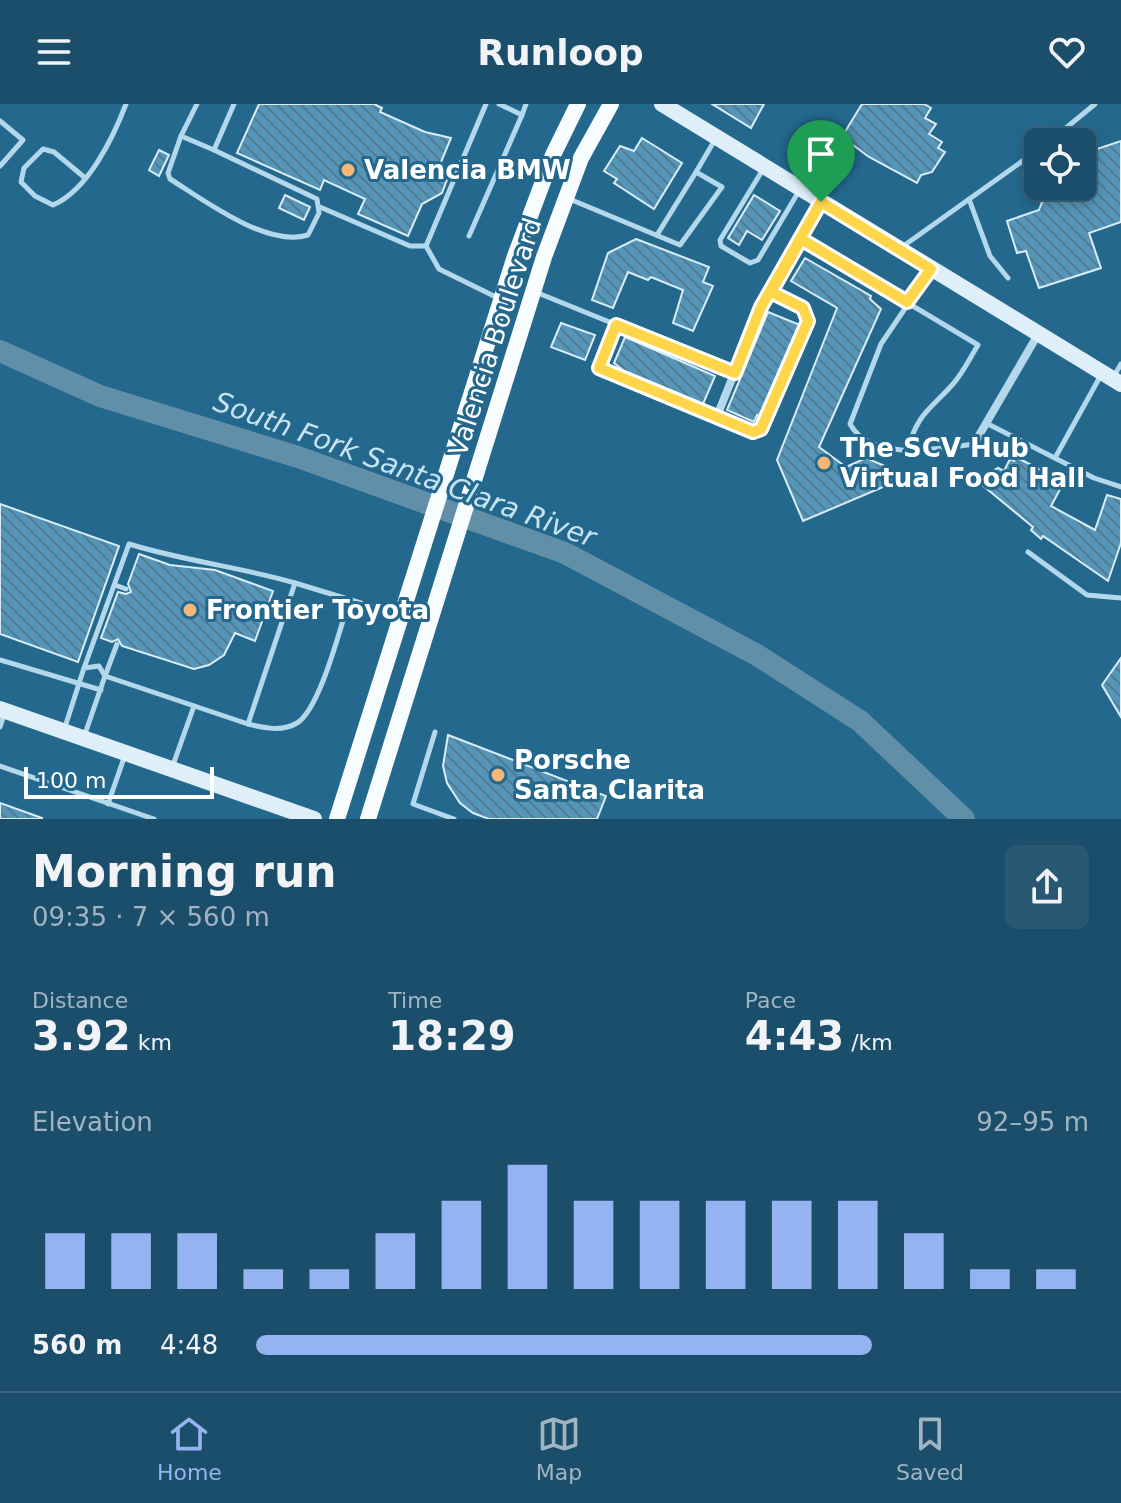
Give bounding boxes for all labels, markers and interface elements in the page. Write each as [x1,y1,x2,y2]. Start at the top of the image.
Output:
icon: menu [32,30,76,74]
icon: heart [1045,30,1089,74]
text: Runloop [477,32,644,73]
pin [787,120,855,202]
map controls [1024,128,1096,200]
button: locate [1024,128,1096,200]
icon: arrive [799,132,843,176]
place label: Valencia BMW [364,155,571,185]
marker: Valencia BMW [339,161,357,179]
street label: Valencia Boulevard [442,214,548,460]
water label: South Fork Santa Clara River [209,385,602,555]
place label: The SCV Hub Virtual Food Hall [840,433,1085,493]
marker: The SCV Hub Virtual Food Hall [815,454,833,472]
place label: Frontier Toyota [206,595,429,625]
marker: Frontier Toyota [181,601,199,619]
place label: Porsche Santa Clarita [514,745,705,805]
scale bar [24,763,214,799]
marker: Porsche Santa Clarita [489,766,507,784]
text: 100 m [36,768,106,793]
button: share [1005,845,1089,929]
text: Morning run [32,846,337,897]
text: 09:35 · 7 × 560 m [32,902,270,932]
text: Distance [32,988,128,1013]
text: Time [388,988,442,1013]
text: Pace [745,988,796,1013]
text: 3.92 [32,1013,131,1059]
text: 18:29 [388,1013,516,1059]
text: 4:43 [745,1013,844,1059]
text: km [131,1030,172,1055]
text: /km [844,1030,893,1055]
text: Elevation [32,1107,153,1137]
text: 92–95 m [976,1107,1089,1137]
text: 560 m [32,1330,122,1360]
text: 4:48 [160,1330,218,1360]
tab: Home [157,1412,222,1485]
tab: Map [536,1412,582,1485]
tab: Saved [896,1412,964,1485]

